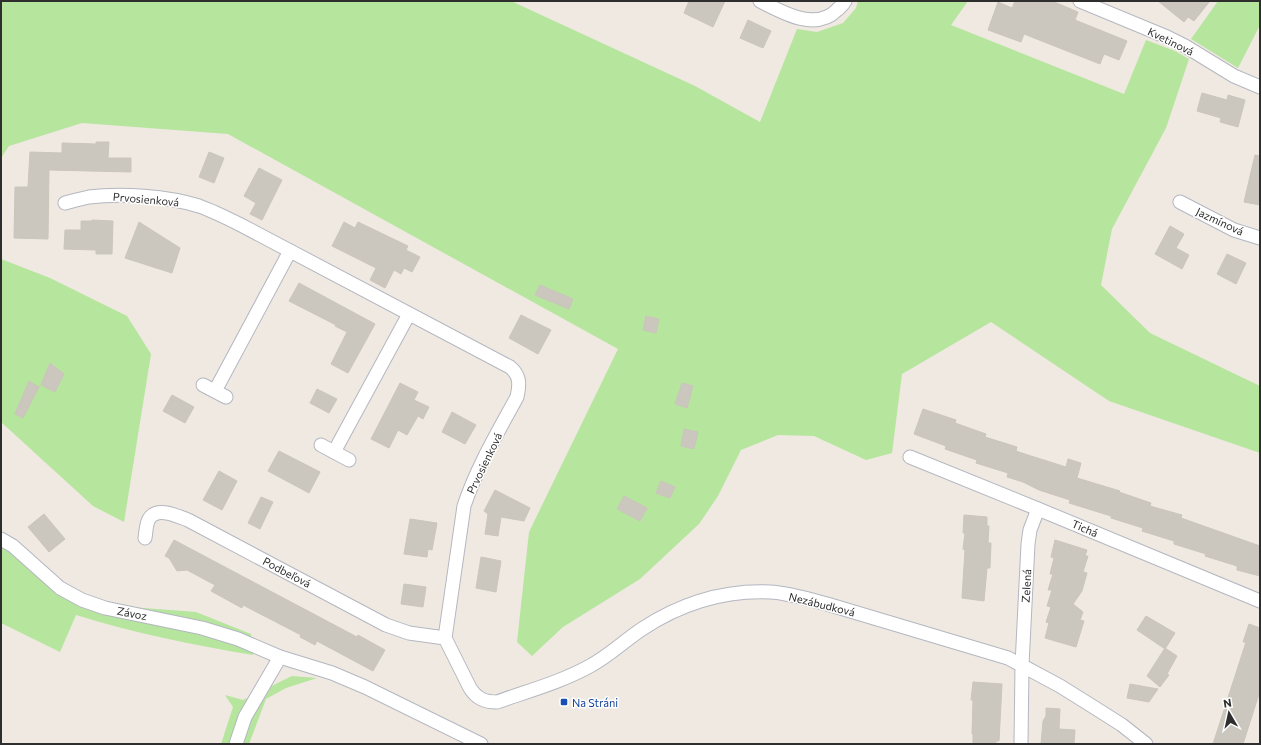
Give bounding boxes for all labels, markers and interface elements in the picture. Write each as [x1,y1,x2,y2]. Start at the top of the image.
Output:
street label: Kvetinová [1146,24,1196,58]
street label: Prvosienková [112,190,180,208]
street label: Jazmínová [1194,204,1246,239]
street label: Prvosienková [464,430,504,496]
street label: Tichá [1070,517,1100,539]
street label: Podbeľová [261,554,313,590]
street label: Zelená [1019,569,1033,603]
street label: Nezábudková [788,590,856,618]
street label: Závoz [116,604,149,622]
north arrow [1209,693,1249,733]
place label: Na Stráni [572,696,618,709]
text: N [1222,696,1232,710]
marker: Na Stráni [559,697,569,707]

